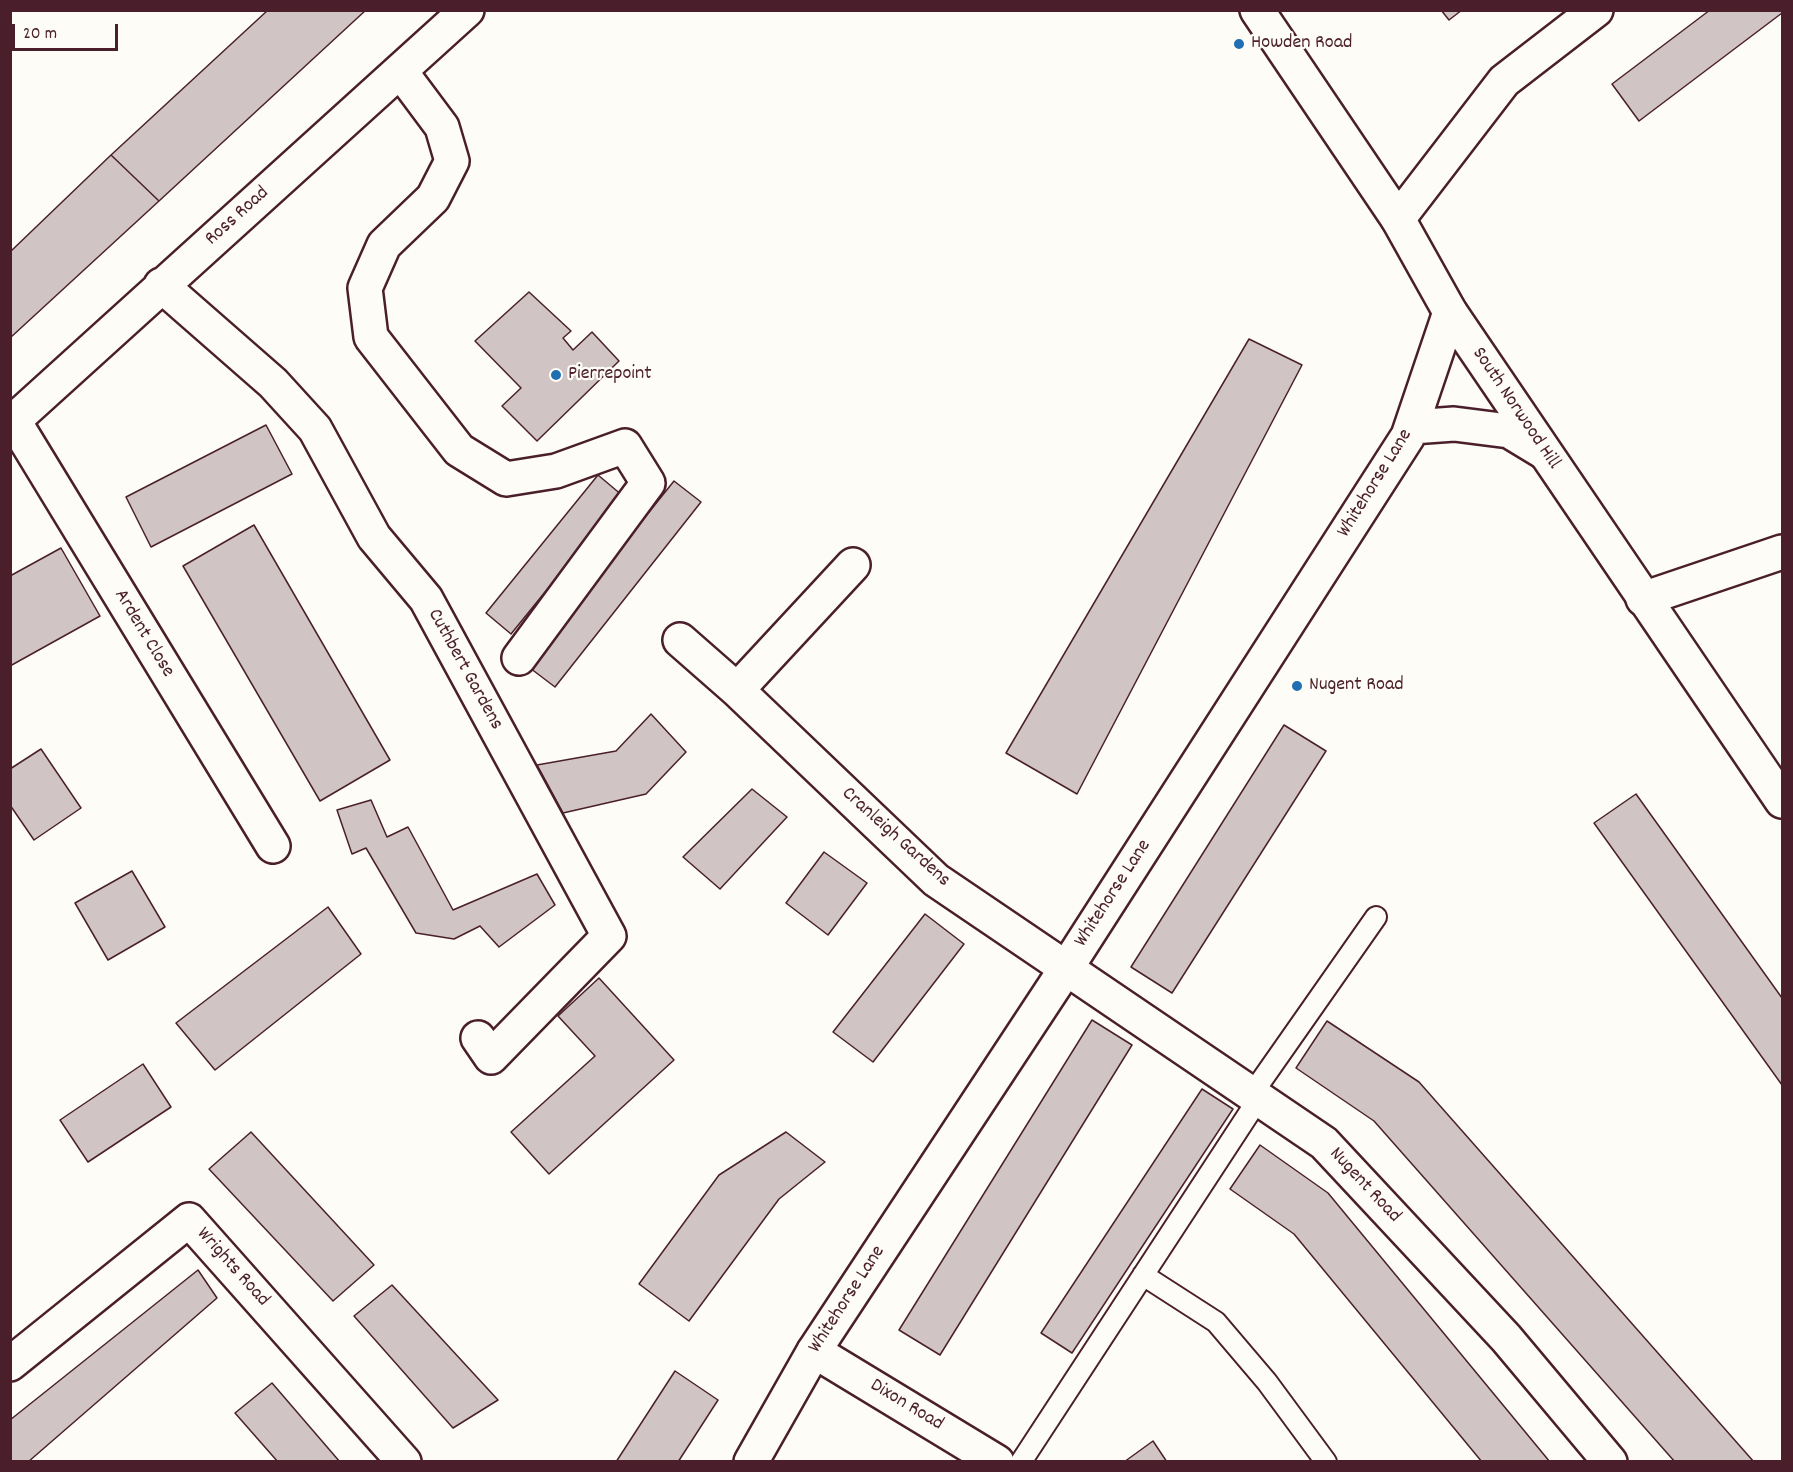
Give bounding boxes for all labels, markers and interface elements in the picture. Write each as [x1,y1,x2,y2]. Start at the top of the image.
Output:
scale bar [15,12,122,50]
text: 20 m [23,22,57,47]
place label: Howden Road [1251,32,1352,56]
marker: Howden Road [1232,37,1246,51]
street label: Ross Road [201,182,275,252]
street label: South Norwood Hill [1465,344,1565,474]
place label: Pierrepoint [568,363,652,387]
marker: Pierrepoint [549,368,563,382]
street label: Whitehorse Lane [1333,425,1419,543]
street label: Ardent Close [107,586,179,682]
street label: Cuthbert Gardens [421,605,507,735]
place label: Nugent Road [1309,674,1404,698]
marker: Nugent Road [1290,679,1304,693]
street label: Cranleigh Gardens [836,783,954,893]
street label: Whitehorse Lane [1070,836,1158,952]
street label: Nugent Road [1323,1143,1405,1229]
street label: Wrights Road [190,1223,274,1313]
street label: Whitehorse Lane [804,1242,892,1358]
street label: Dixon Road [865,1375,947,1437]

